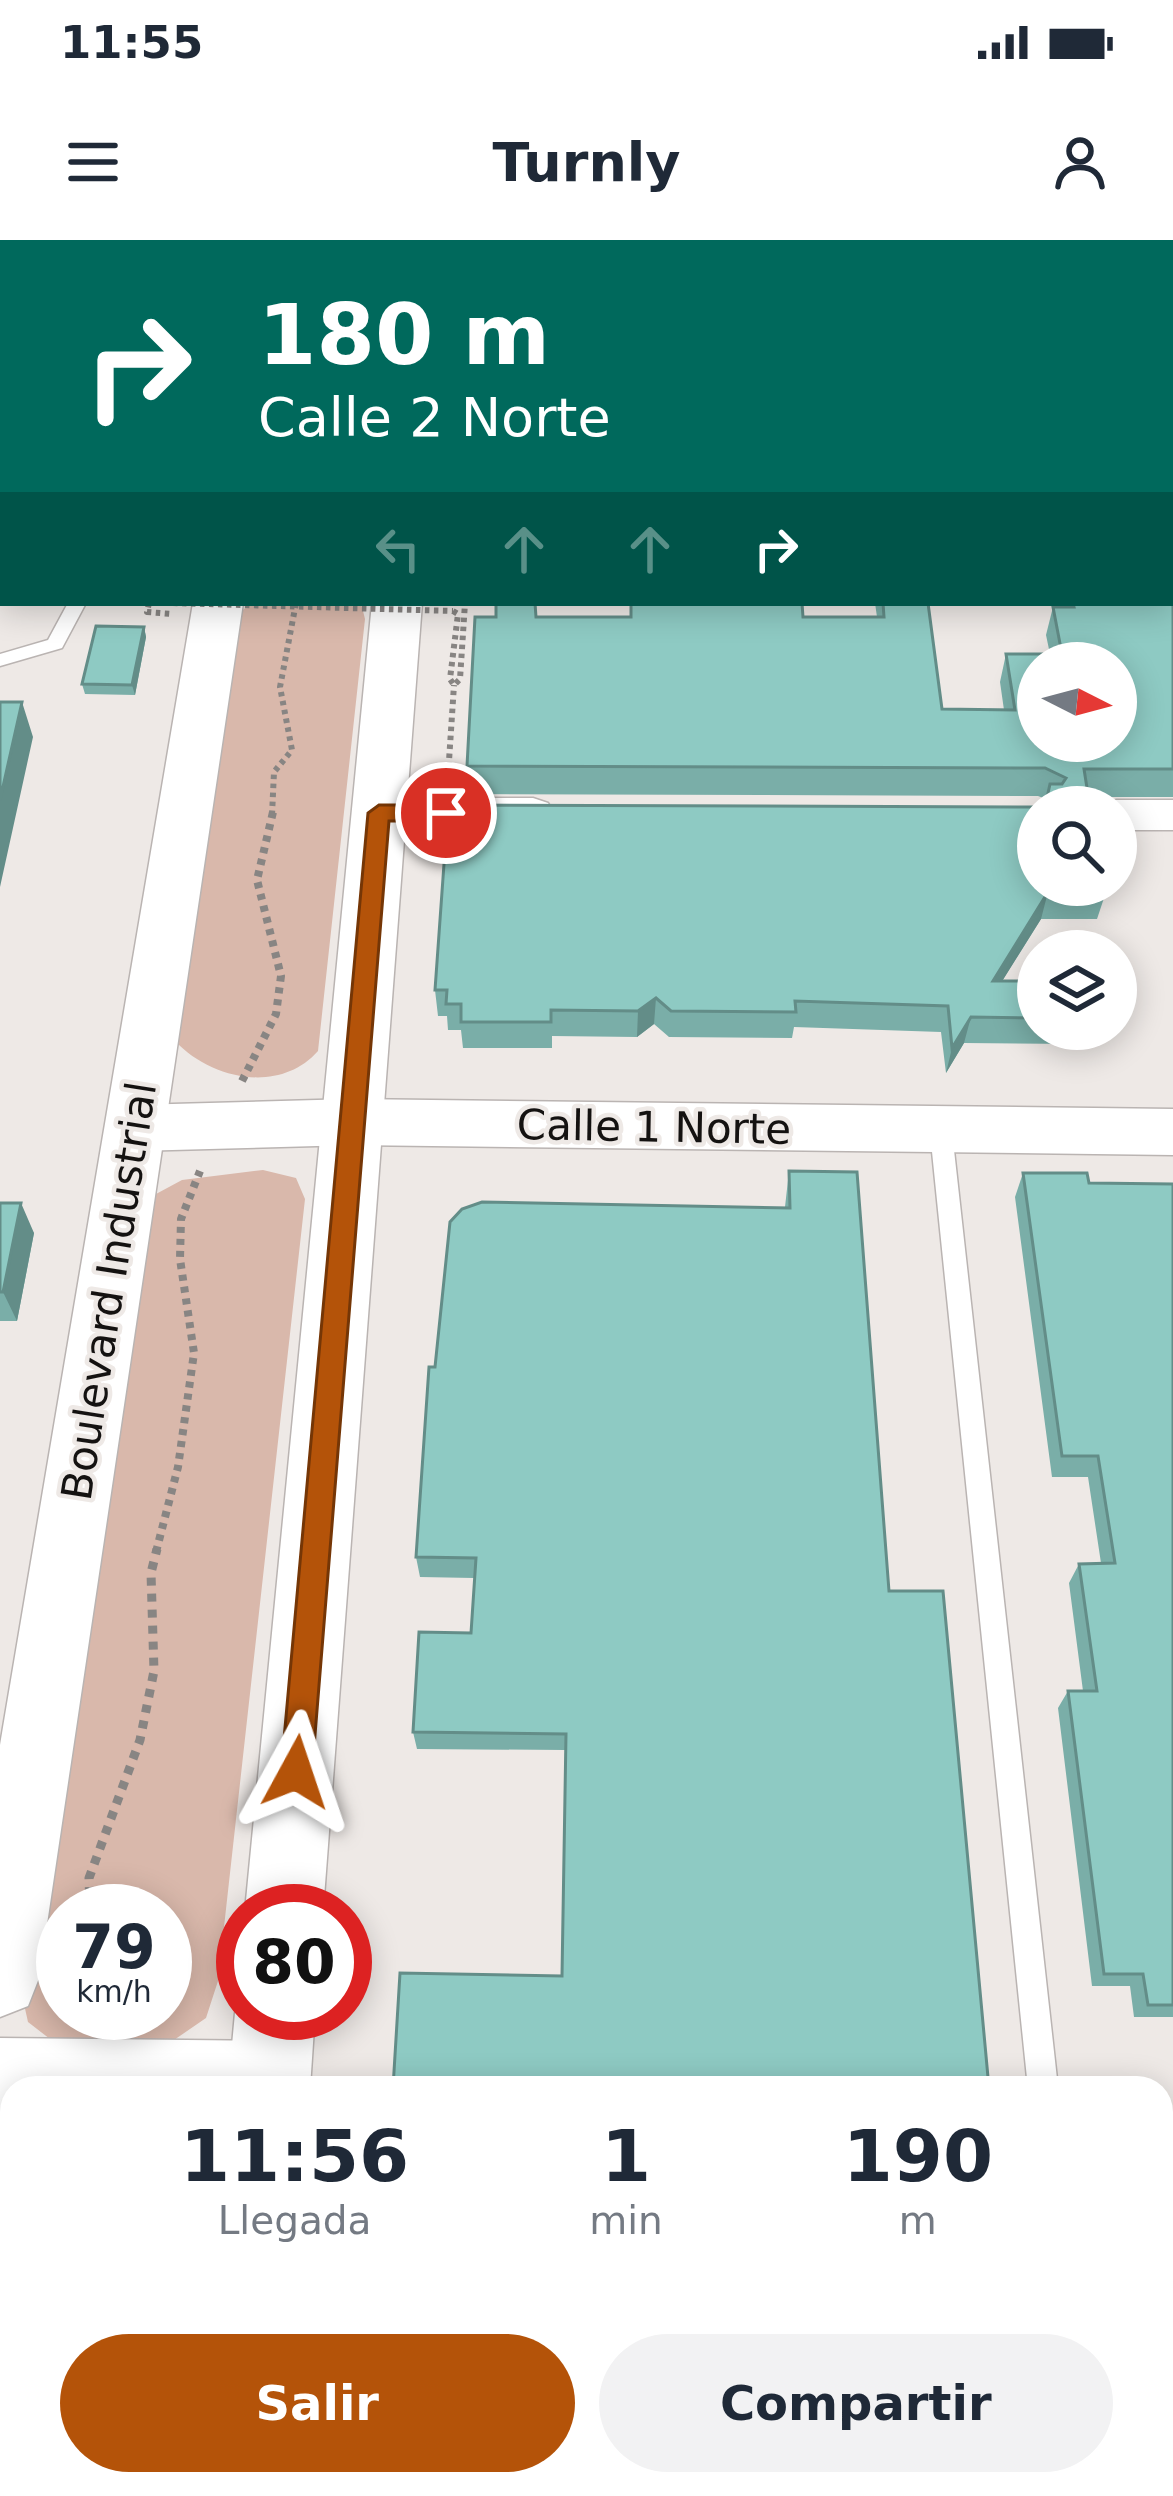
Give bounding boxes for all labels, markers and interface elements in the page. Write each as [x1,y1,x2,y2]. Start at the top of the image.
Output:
text: 11:55 [60,16,203,69]
icon: menu [60,129,126,195]
icon: person [1047,129,1113,195]
text: Turnly [492,131,681,194]
text: 180 m [258,286,550,384]
icon: right [60,288,216,444]
text: Calle 2 Norte [258,386,611,449]
icon: left [365,516,431,582]
icon: ahead [491,516,557,582]
icon: ahead [617,516,683,582]
icon: right [743,516,809,582]
north arrow [1017,642,1137,762]
map controls [1017,642,1137,1050]
pin [395,762,497,864]
icon: arrive [413,780,479,846]
button: search [1017,786,1137,906]
button: layers [1017,930,1137,1050]
street label: Boulevard Industrial [52,1078,166,1504]
street label: Calle 1 Norte [516,1100,792,1154]
position arrow [233,1709,359,1835]
speed limit sign: 80 [216,1884,372,2040]
text: 79 [72,1912,156,1982]
text: km/h [76,1974,152,2009]
text: 11:56 [180,2114,409,2198]
text: 1 [601,2114,651,2198]
text: 190 [843,2114,993,2198]
text: Llegada [218,2198,372,2243]
text: min [589,2198,663,2243]
text: m [899,2198,937,2243]
button: Salir [60,2334,575,2472]
button: Compartir [599,2334,1113,2472]

